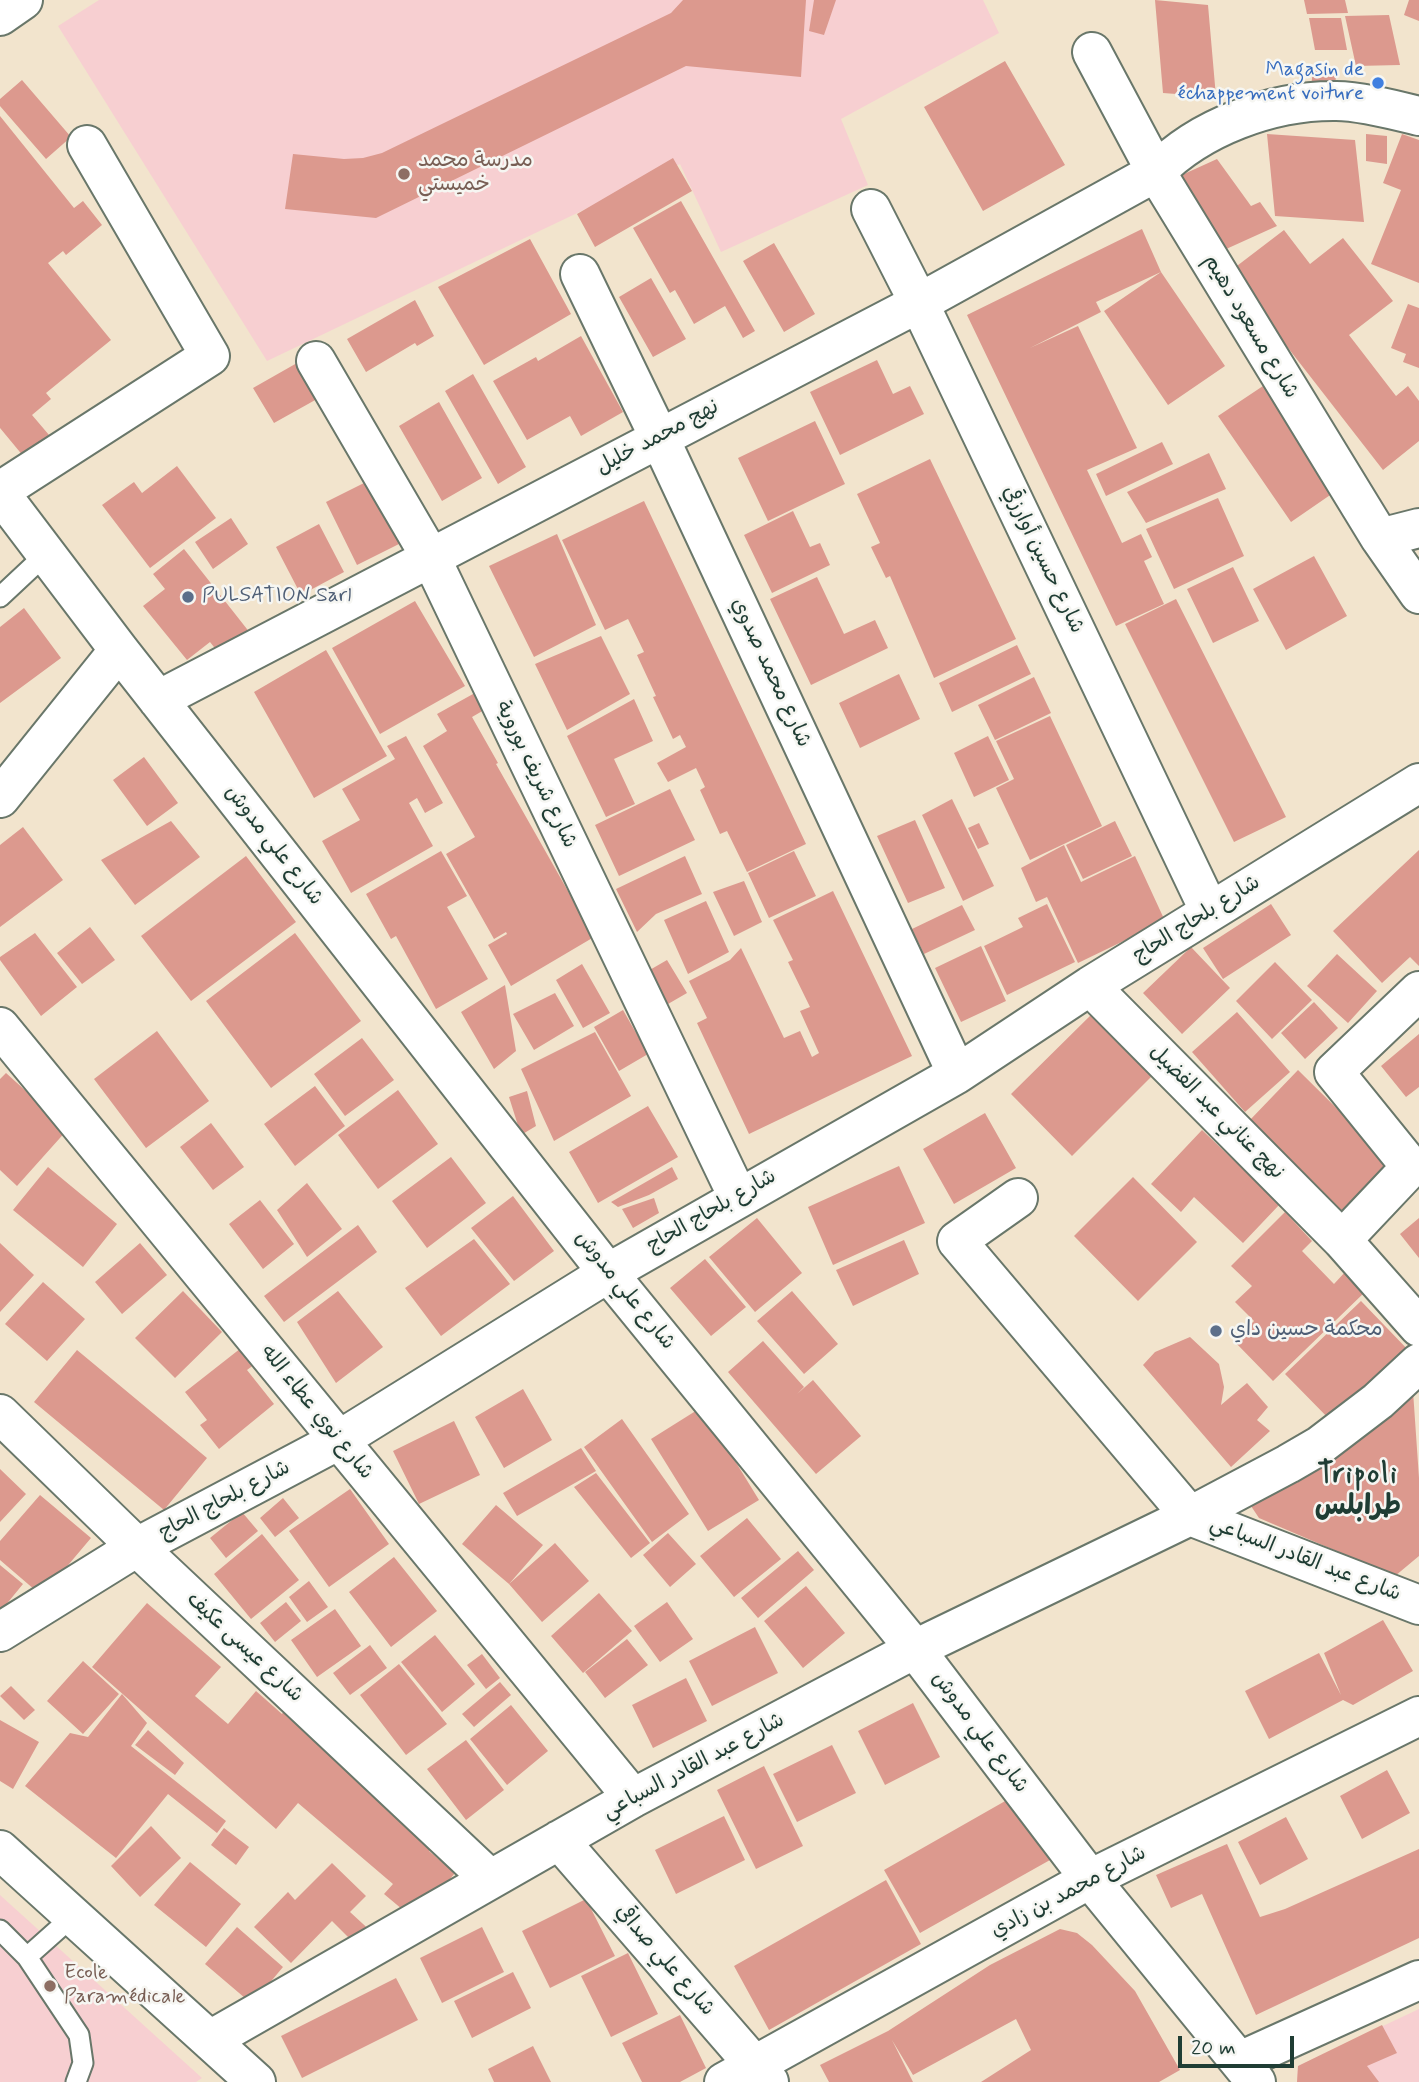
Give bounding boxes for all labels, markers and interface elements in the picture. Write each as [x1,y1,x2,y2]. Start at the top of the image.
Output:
place label: Magasin de échappement voiture [1176,58,1364,108]
marker: Magasin de échappement voiture [1370,75,1386,91]
place label: مدرسة محمد خميستي [418,149,533,199]
marker: مدرسة محمد خميستي [396,166,412,182]
street label: شارع مسعود دهيم [1197,250,1303,404]
street label: نهج محمد خليل [592,395,724,481]
street label: شارع حسين أوارزقي [995,482,1089,638]
place label: PULSATION Sarl [202,584,351,610]
marker: PULSATION Sarl [180,589,196,605]
street label: شارع محمد صدوي [724,594,816,752]
street label: شارع شريف بوروية [489,697,581,853]
street label: شارع علي مدوش [218,781,328,911]
street label: شارع بلحاج الحاج [1129,871,1265,969]
street label: نهج عناني عبد الفضيل [1143,1040,1289,1186]
street label: شارع بلحاج الحاج [643,1165,781,1259]
street label: شارع علي مدوش [568,1227,680,1355]
place label: محكمة حسين داي [1230,1318,1383,1344]
marker: محكمة حسين داي [1208,1323,1224,1339]
street label: شارع نوي عطاء الله [254,1341,378,1485]
street label: شارع بلحاج الحاج [155,1456,295,1546]
district label: Tripoli طرابلس [1315,1459,1401,1525]
street label: شارع عبد القادر السباعي [1206,1512,1404,1608]
street label: شارع عيسى عكيف [180,1587,308,1709]
street label: شارع علي مدوش [925,1667,1033,1799]
street label: شارع عبد القادر السباعي [599,1708,789,1826]
street label: شارع محمد بن زادي [987,1841,1151,1945]
street label: شارع علي صداقي [609,1900,719,2022]
place label: Ecole Paramédicale [64,1961,185,2011]
marker: Ecole Paramédicale [42,1978,58,1994]
scale bar [1181,2022,1296,2066]
text: 20 m [1191,2034,1236,2062]

